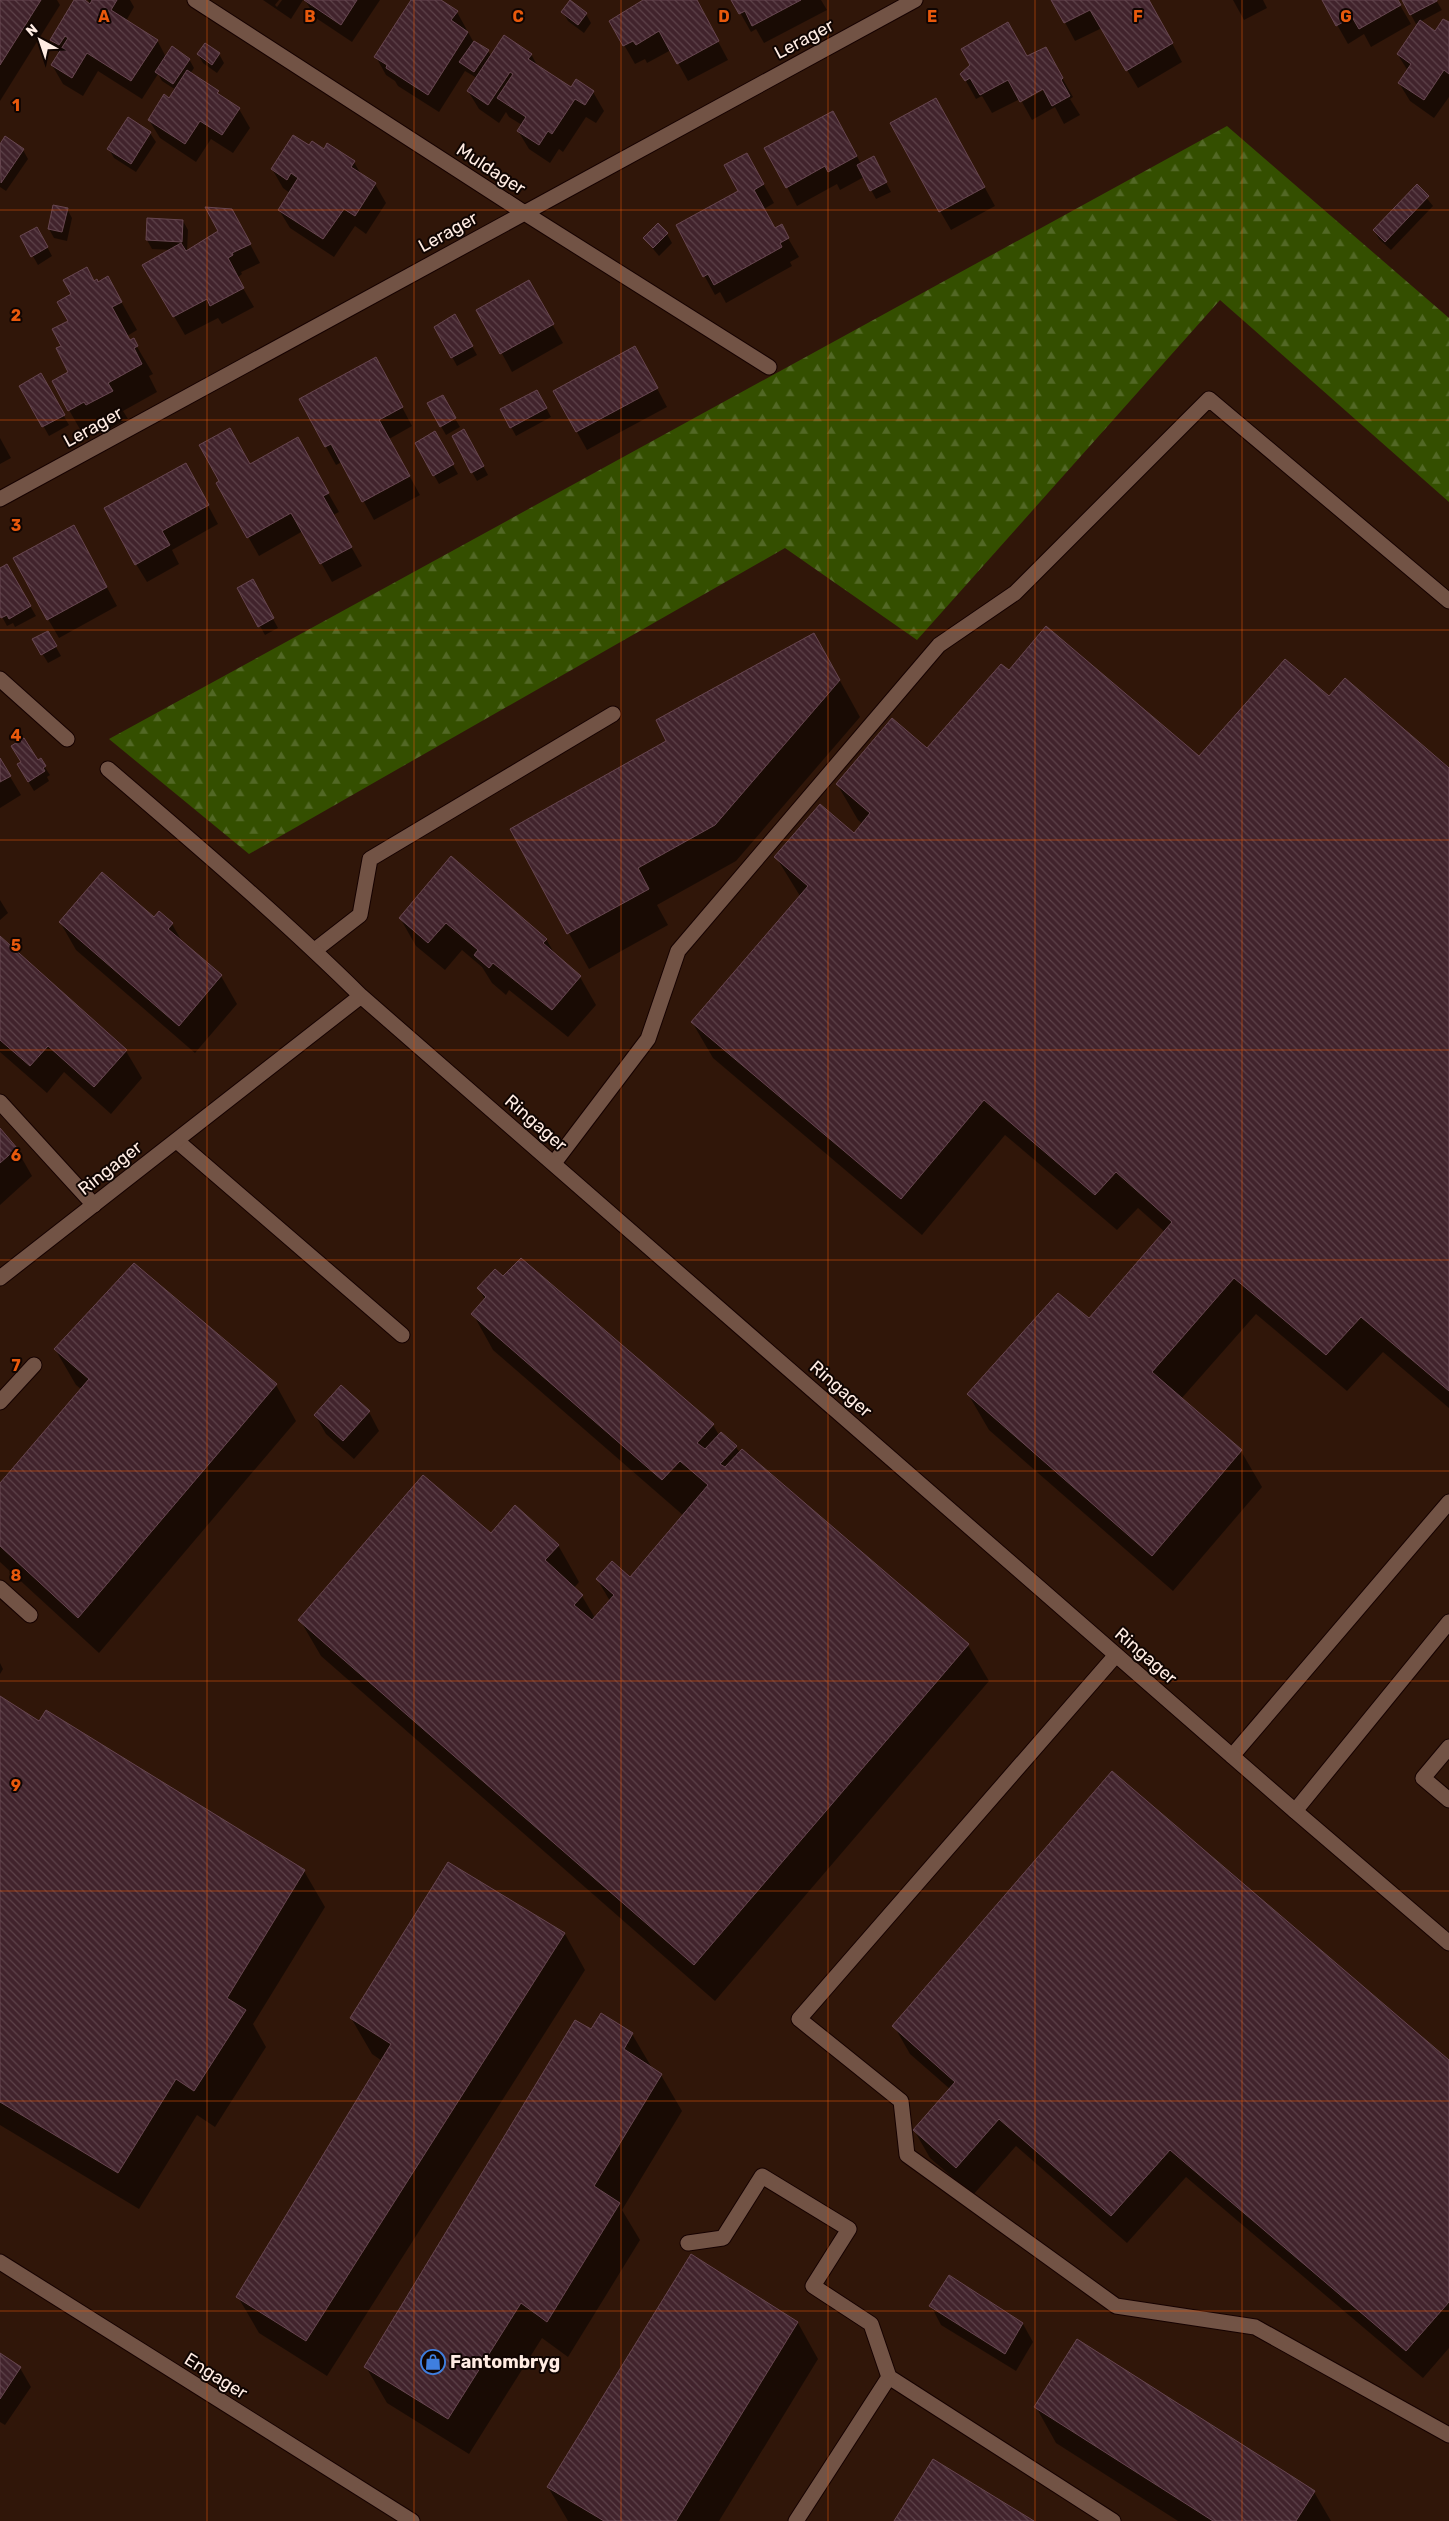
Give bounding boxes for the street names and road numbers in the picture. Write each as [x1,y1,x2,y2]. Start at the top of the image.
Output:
street label: Lerager [770,14,838,64]
street label: Muldager [452,139,530,199]
street label: Lerager [415,207,482,257]
street label: Lerager [60,402,127,452]
street label: Ringager [500,1090,572,1156]
street label: Ringager [74,1136,147,1200]
street label: Ringager [805,1356,877,1422]
street label: Ringager [1110,1623,1182,1689]
street label: Engager [180,2348,252,2404]

